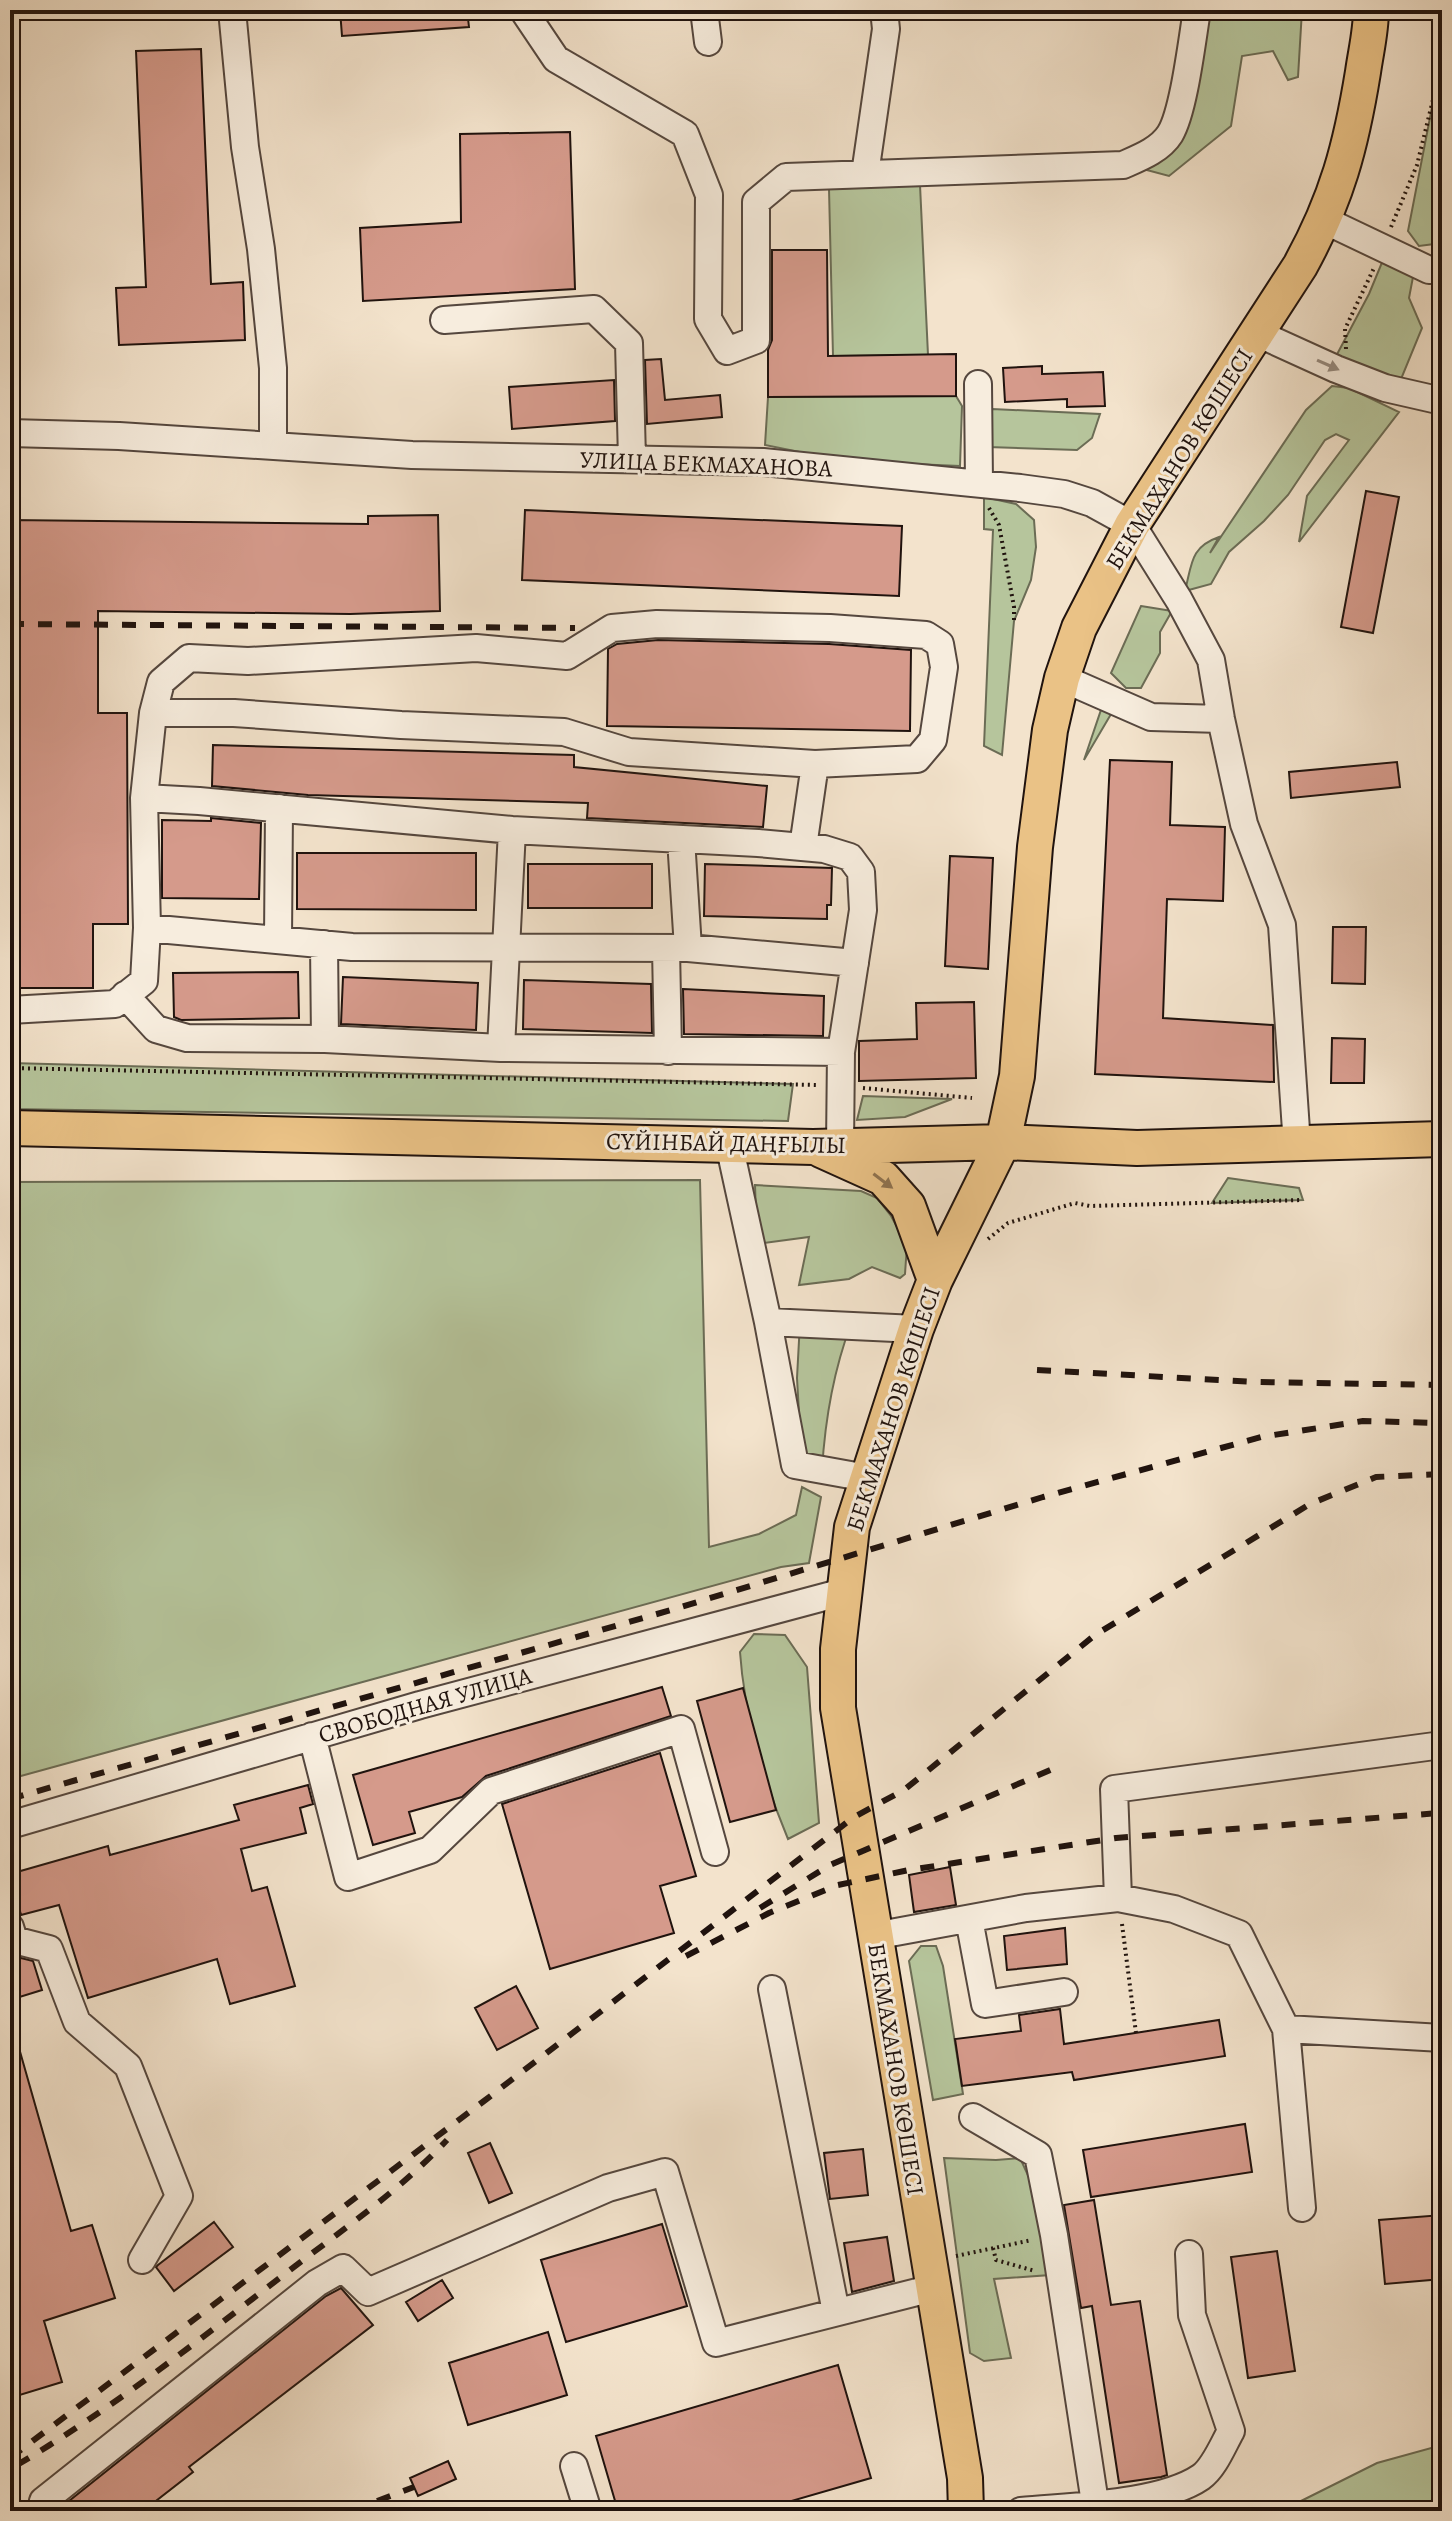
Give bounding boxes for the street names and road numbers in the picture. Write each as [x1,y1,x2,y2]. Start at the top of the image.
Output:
street label: БЕКМАХАНОВ КӨШЕСІ [1098,342,1260,576]
street label: УЛИЦА БЕКМАХАНОВА [579,444,834,484]
street label: СҮЙІНБАЙ ДАҢҒЫЛЫ [606,1125,846,1161]
street label: БЕКМАХАНОВ КӨШЕСІ [838,1283,948,1535]
street label: СВОБОДНАЯ УЛИЦА [315,1659,536,1751]
street label: БЕКМАХАНОВ КӨШЕСІ [860,1940,932,2198]

